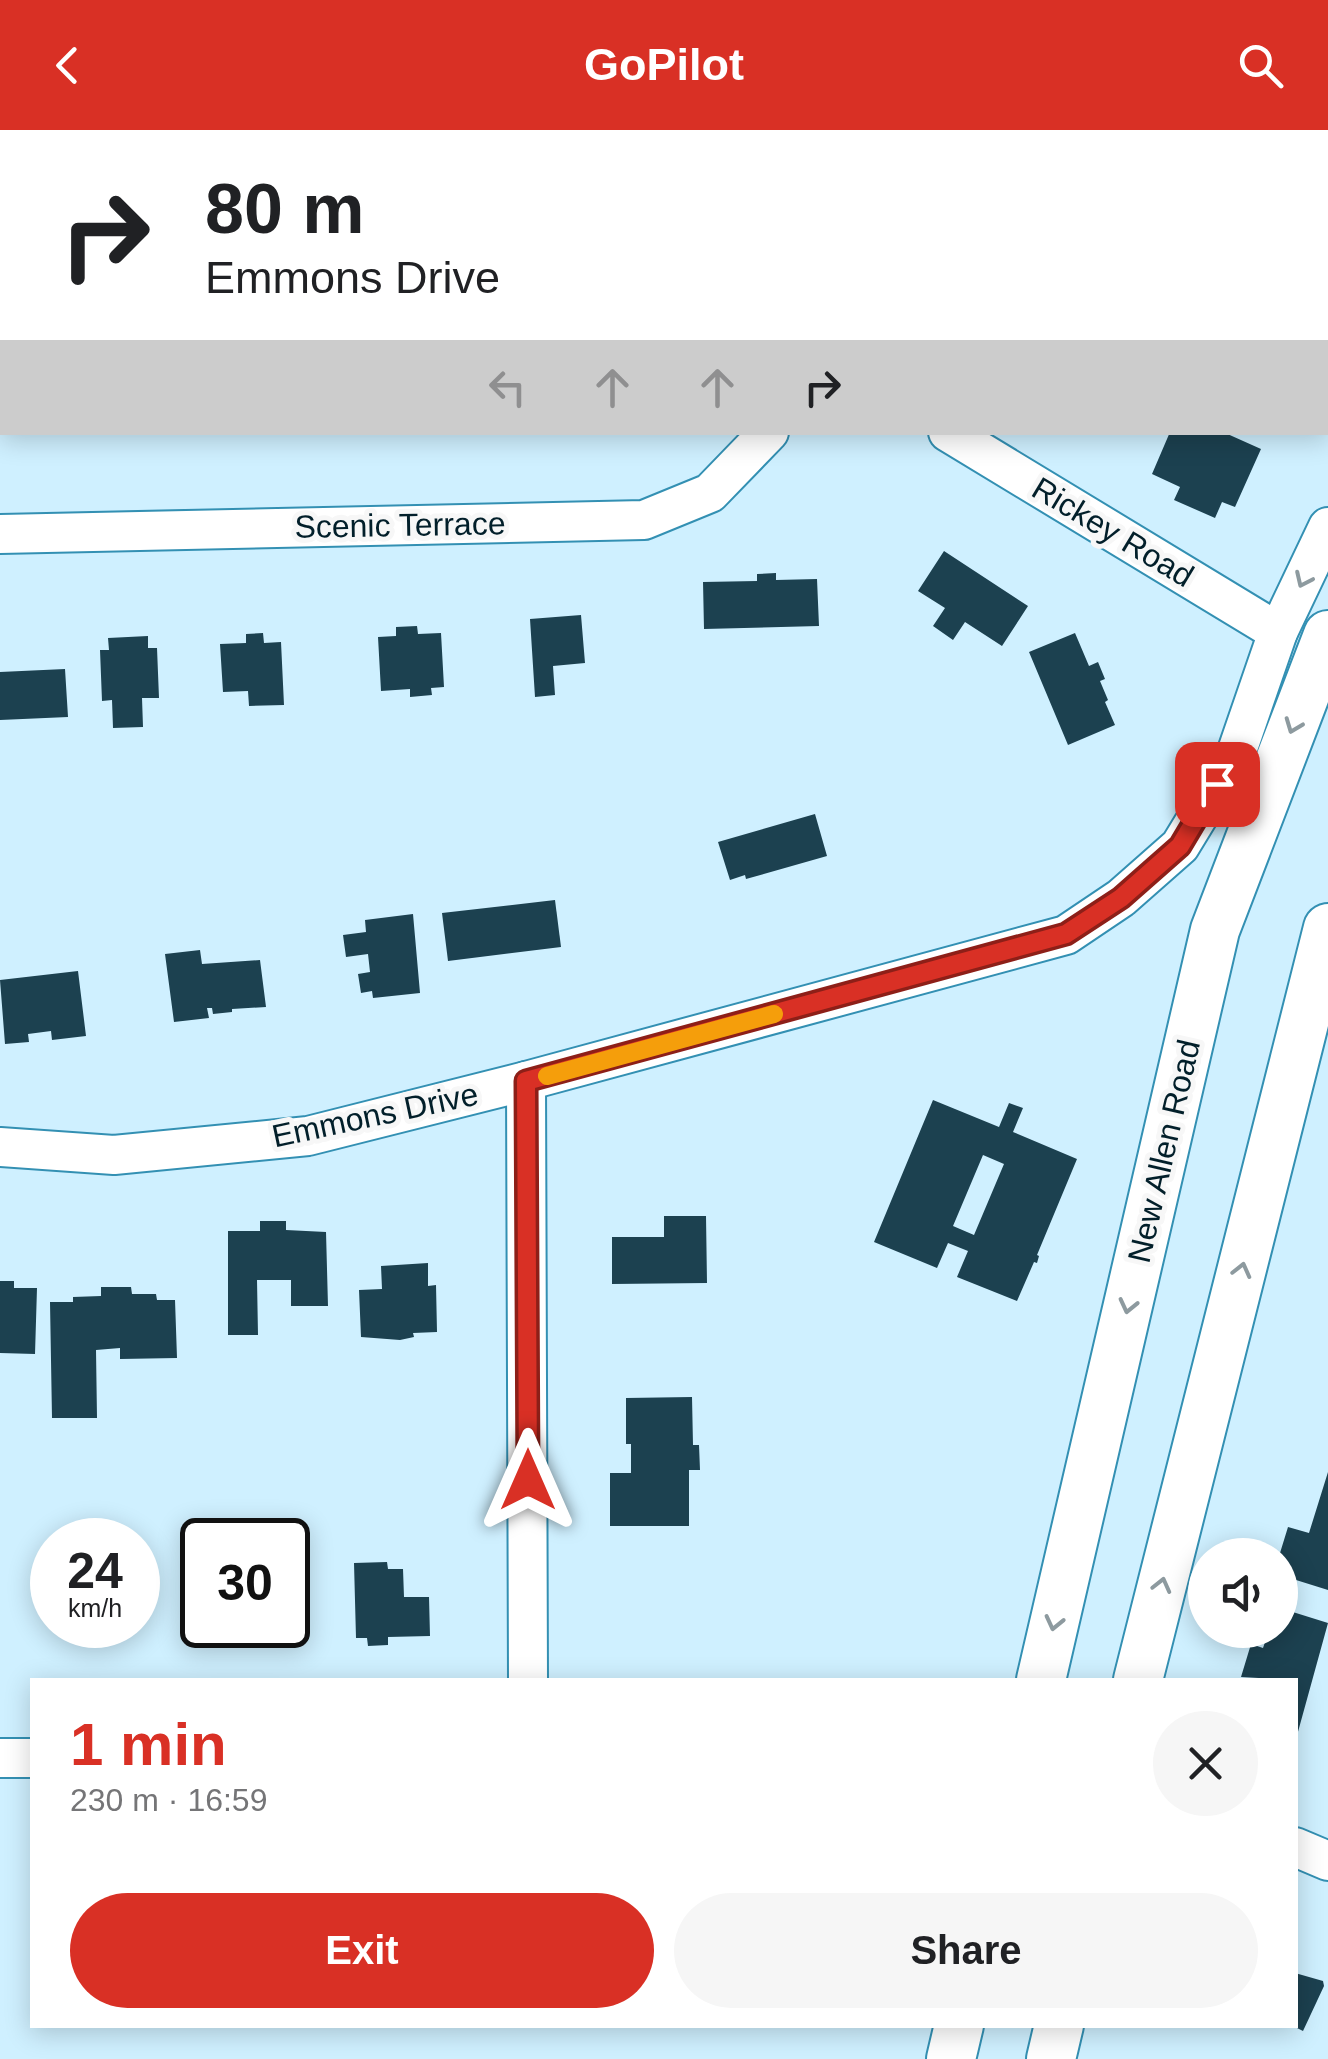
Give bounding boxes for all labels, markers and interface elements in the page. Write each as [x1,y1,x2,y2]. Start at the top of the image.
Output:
icon: back [40,38,95,93]
icon: search [1233,38,1288,93]
text: GoPilot [584,39,744,90]
icon: right [40,170,170,300]
text: 80 m [205,170,365,248]
text: Emmons Drive [205,252,500,303]
icon: left [480,360,535,415]
icon: ahead [585,360,640,415]
icon: ahead [690,360,745,415]
icon: right [795,360,850,415]
street label: Rickey Road [1026,470,1200,594]
street label: Scenic Terrace [294,505,506,545]
one-way arrow [1295,569,1315,587]
one-way arrow [1285,716,1305,734]
pin [1175,742,1260,827]
icon: arrive [1190,757,1245,812]
street label: New Allen Road [1121,1036,1207,1266]
street label: Emmons Drive [269,1076,481,1154]
one-way arrow [1230,1262,1251,1279]
one-way arrow [1118,1298,1139,1315]
position arrow [476,1428,580,1532]
speed limit sign: 30 [180,1518,310,1648]
map controls [1188,1538,1298,1648]
button: sound [1188,1538,1298,1648]
text: 24 [67,1543,123,1599]
one-way arrow [1150,1577,1171,1594]
text: km/h [68,1594,122,1622]
one-way arrow [1045,1614,1066,1631]
text: 1 min [70,1711,227,1778]
button: close [1153,1711,1258,1816]
text: 230 m · 16:59 [70,1782,267,1818]
button: Exit [70,1893,654,2008]
button: Share [674,1893,1258,2008]

